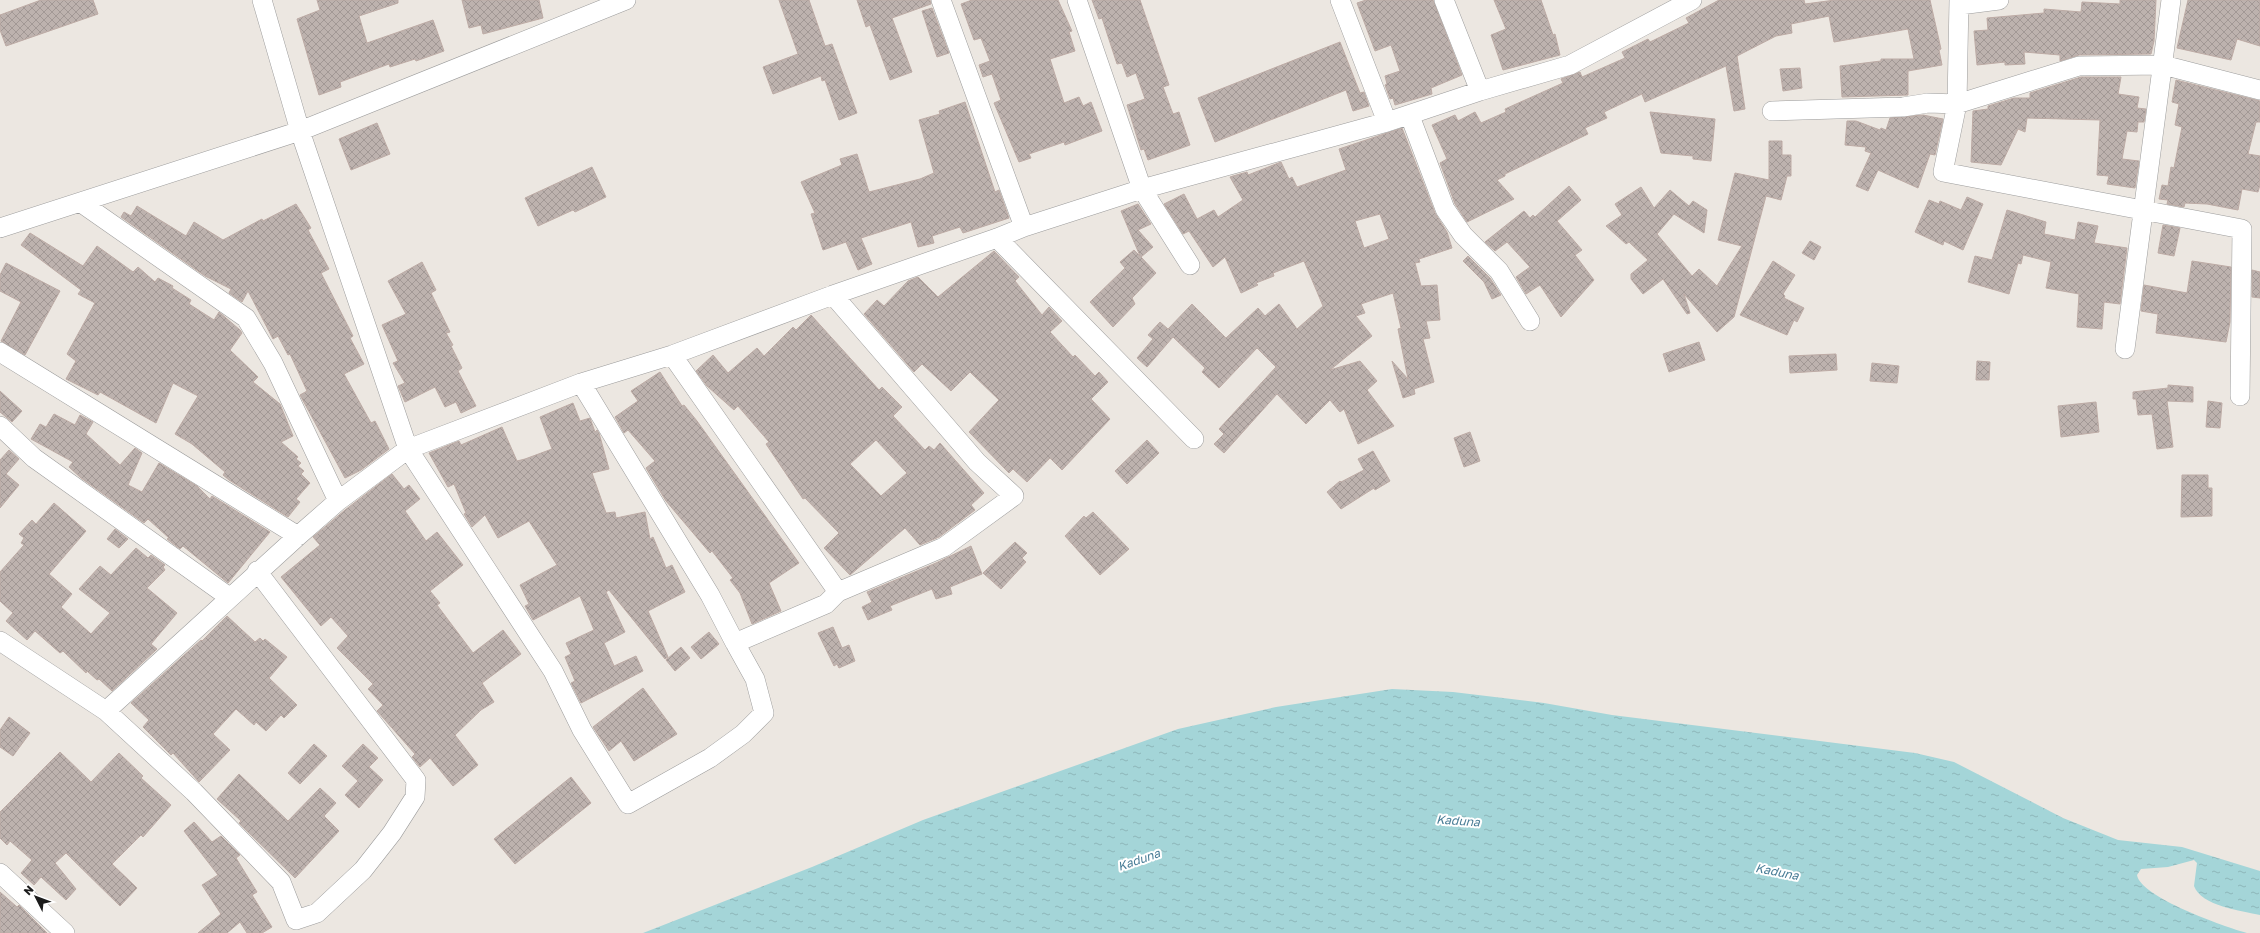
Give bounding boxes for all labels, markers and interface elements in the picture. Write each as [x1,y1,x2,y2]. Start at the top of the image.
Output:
water label: Kaduna [1436,811,1482,830]
water label: Kaduna [1116,845,1163,874]
water label: Kaduna [1754,860,1801,883]
north arrow [16,877,56,917]
text: N [21,883,36,897]

